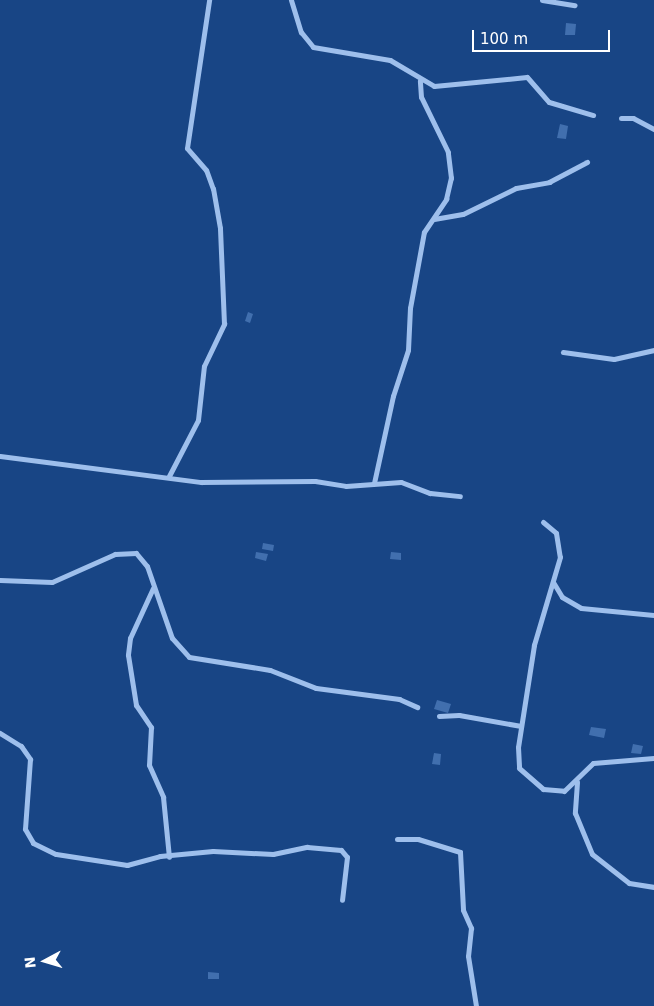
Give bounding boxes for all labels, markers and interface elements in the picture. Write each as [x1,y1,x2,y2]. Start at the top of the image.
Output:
scale bar [474,20,612,52]
text: 100 m [480,30,528,48]
north arrow [20,936,70,986]
text: N [22,956,39,969]

